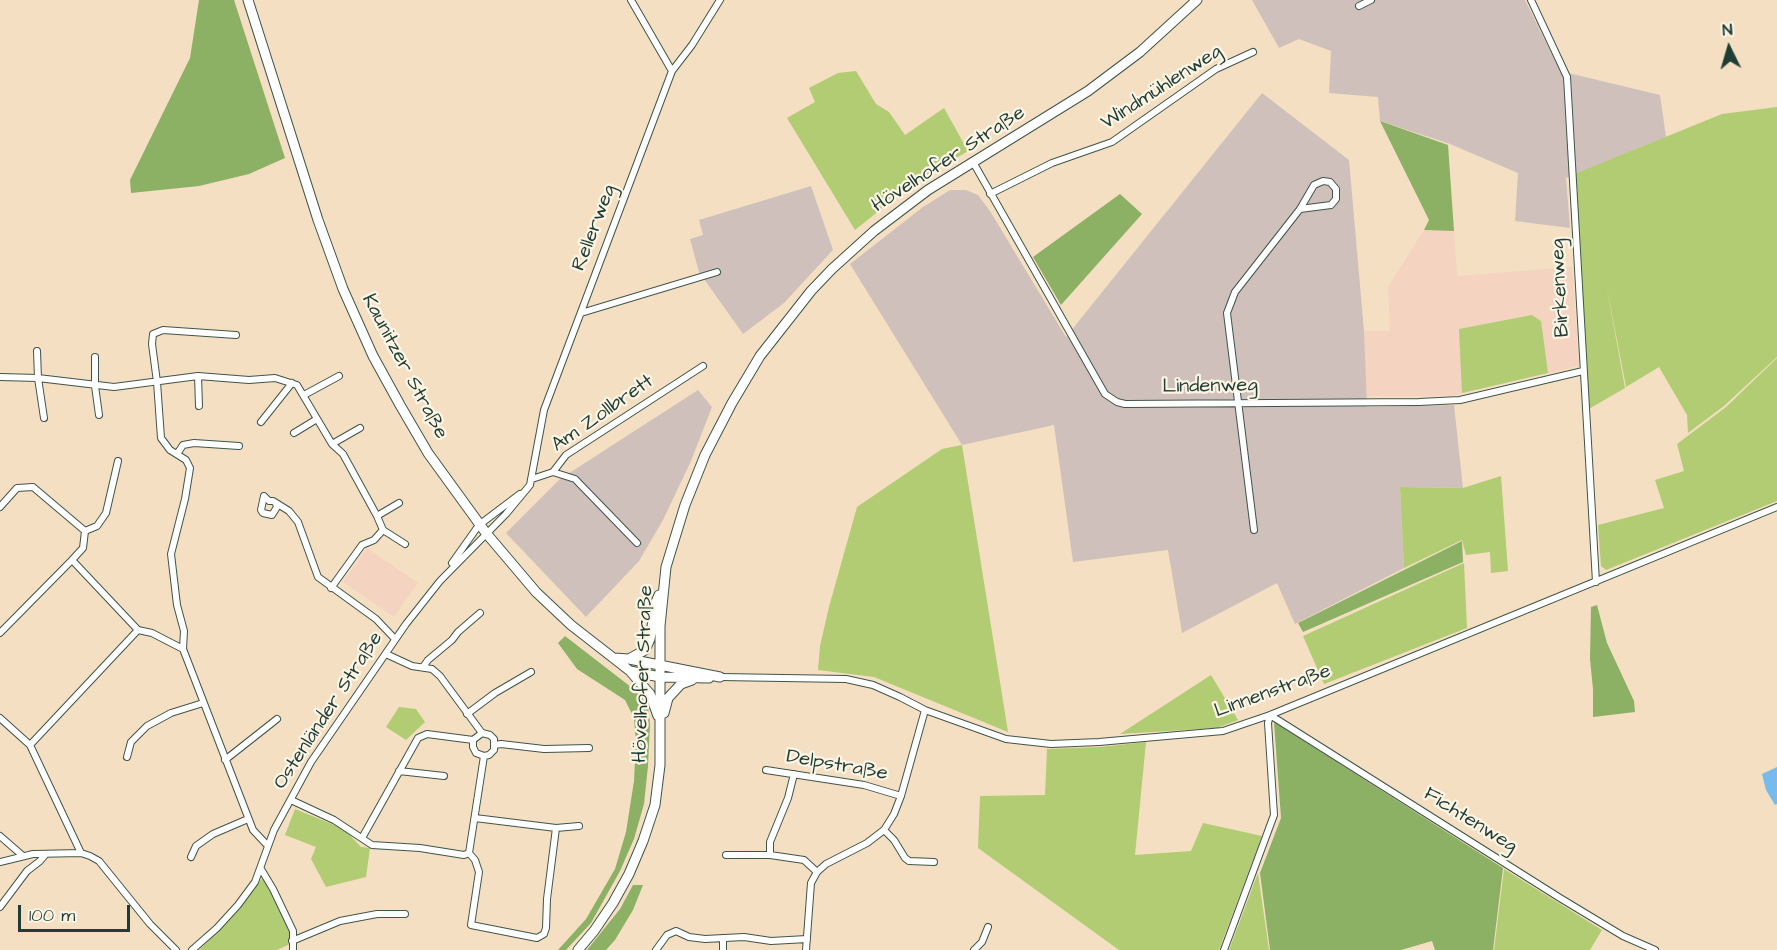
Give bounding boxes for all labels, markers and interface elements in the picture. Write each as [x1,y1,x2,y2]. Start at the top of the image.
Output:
north arrow [1699,18,1759,78]
text: N [1721,19,1733,41]
street label: Windmühlenweg [1097,40,1227,136]
street label: Hövelhofer Straße [868,102,1030,218]
street label: Rellerweg [568,181,622,275]
street label: Birkenweg [1546,238,1576,338]
street label: Kaunitzer Straße [356,291,452,443]
street label: Am Zollbrett [547,370,659,458]
street label: Lindenweg [1162,374,1258,400]
street label: Hövelhofer Straße [629,585,659,763]
street label: Ostenländer Straße [269,628,389,794]
street label: Linnenstraße [1212,660,1334,724]
street label: Delpstraße [784,745,890,787]
street label: Fichtenweg [1419,783,1521,859]
scale bar [21,893,134,931]
text: 100 m [29,903,75,928]

